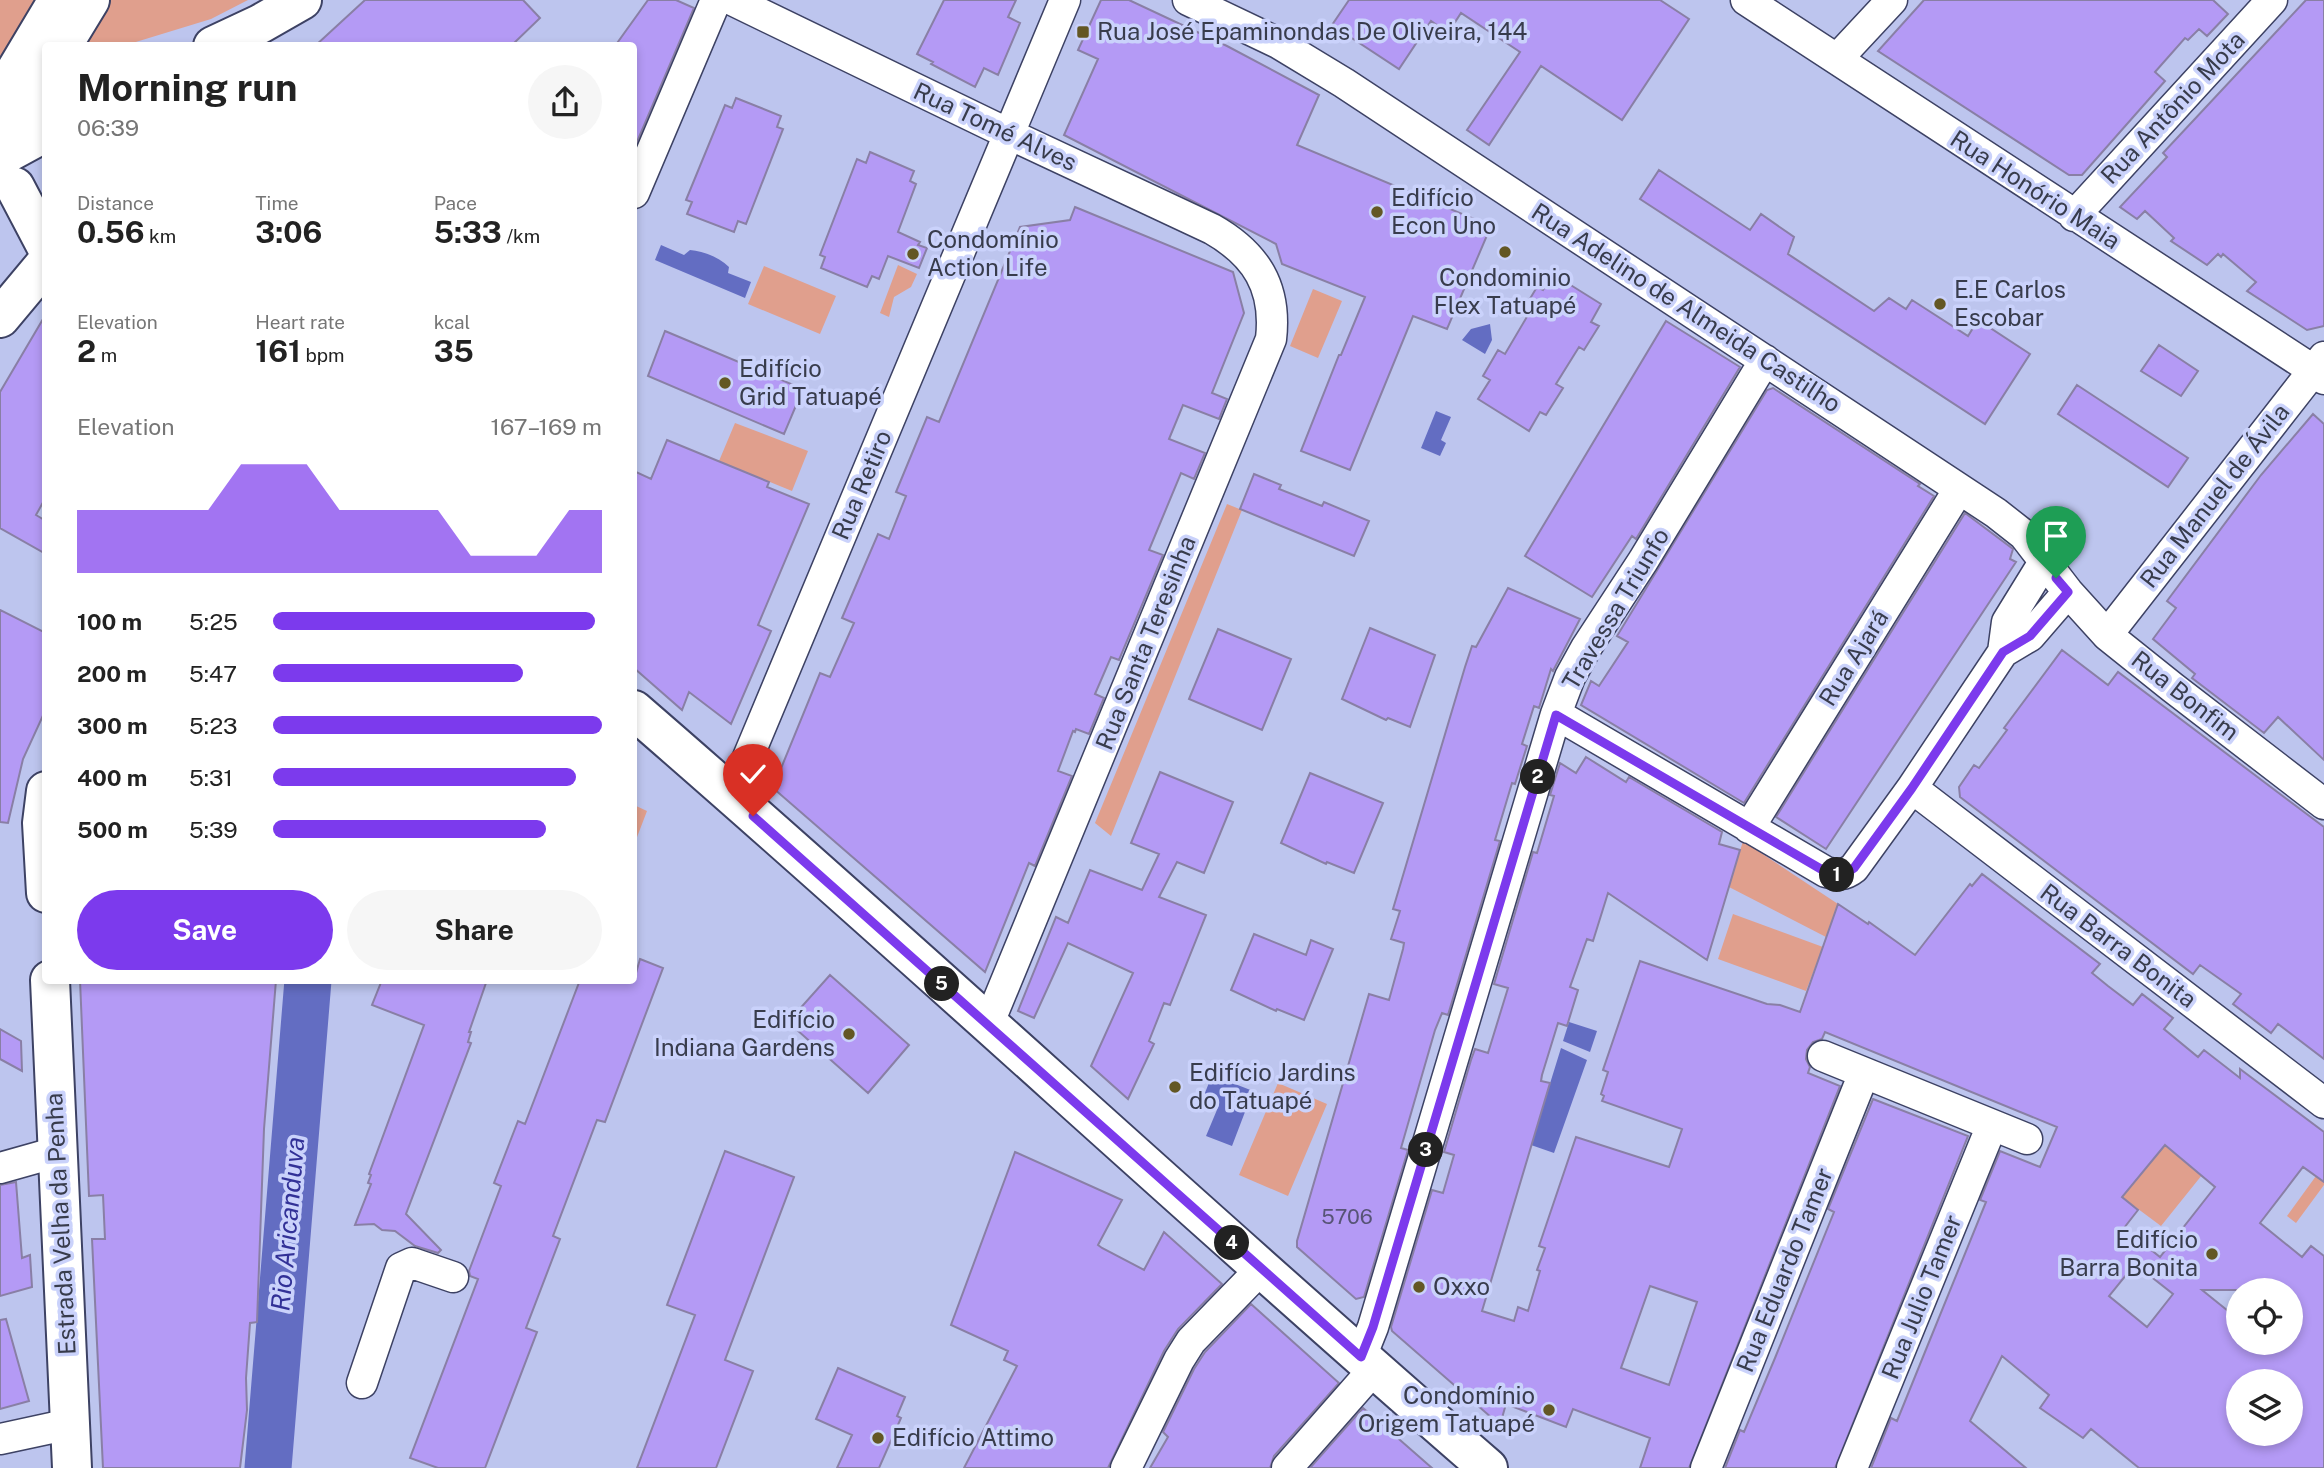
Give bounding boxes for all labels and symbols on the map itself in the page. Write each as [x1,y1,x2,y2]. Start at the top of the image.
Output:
place label: Rua José Epaminondas De Oliveira, 144 [1097,17,1527,45]
marker: Rua José Epaminondas De Oliveira, 144 [1075,24,1091,40]
street label: Rua Antônio Mota [2095,25,2250,189]
street label: Rua Tomé Alves [909,76,1081,176]
street label: Rua Honório Maia [1946,124,2126,254]
place label: Edifício Econ Uno [1391,183,1496,239]
street label: Rua Adelino de Almeida Castilho [1527,197,1846,418]
marker: Edifício Econ Uno [1369,204,1385,220]
place label: Condomínio Action Life [927,225,1059,281]
marker: Condominio Flex Tatuapé [1497,244,1513,260]
marker: Condomínio Action Life [905,246,921,262]
place label: Condominio Flex Tatuapé [1434,263,1576,319]
place label: E.E Carlos Escobar [1954,275,2066,331]
marker: E.E Carlos Escobar [1932,296,1948,312]
place label: Edifício Grid Tatuapé [739,354,882,410]
marker: Edifício Grid Tatuapé [717,375,733,391]
street label: Rua Manuel de Ávila [2134,398,2295,593]
street label: Rua Retiro [825,426,897,544]
pin [2026,506,2086,578]
street label: Travessa Triunfo [1556,523,1674,694]
street label: Rua Santa Teresinha [1089,532,1201,754]
street label: Rua Ajará [1813,604,1894,711]
street label: Rua Bonfim [2126,645,2245,746]
pin [723,744,783,816]
pin: 2 [1520,760,1556,794]
pin: 1 [1820,858,1854,892]
street label: Rua Barra Bonita [2035,877,2202,1013]
pin: 5 [925,967,960,1002]
place label: Edifício Indiana Gardens [654,1005,835,1061]
marker: Edifício Indiana Gardens [841,1026,857,1042]
place label: Edifício Jardins do Tatuapé [1189,1058,1356,1114]
marker: Edifício Jardins do Tatuapé [1167,1079,1183,1095]
street label: Estrada Velha da Penha [39,1092,81,1356]
pin: 3 [1408,1132,1444,1168]
water label: Rio Aricanduva [264,1136,311,1312]
street label: Rua Eduardo Tamer [1730,1163,1838,1376]
house number: 5706 [1321,1204,1373,1229]
street label: Rua Julio Tamer [1875,1210,1967,1383]
place label: Edifício Barra Bonita [2059,1225,2198,1281]
pin: 4 [1214,1226,1250,1260]
marker: Edifício Barra Bonita [2204,1246,2220,1262]
place label: Oxxo [1433,1272,1490,1300]
marker: Oxxo [1411,1279,1427,1295]
place label: Condomínio Origem Tatuapé [1358,1381,1535,1437]
marker: Condomínio Origem Tatuapé [1541,1402,1557,1418]
place label: Edifício Attimo [892,1423,1054,1451]
marker: Edifício Attimo [870,1430,886,1446]

